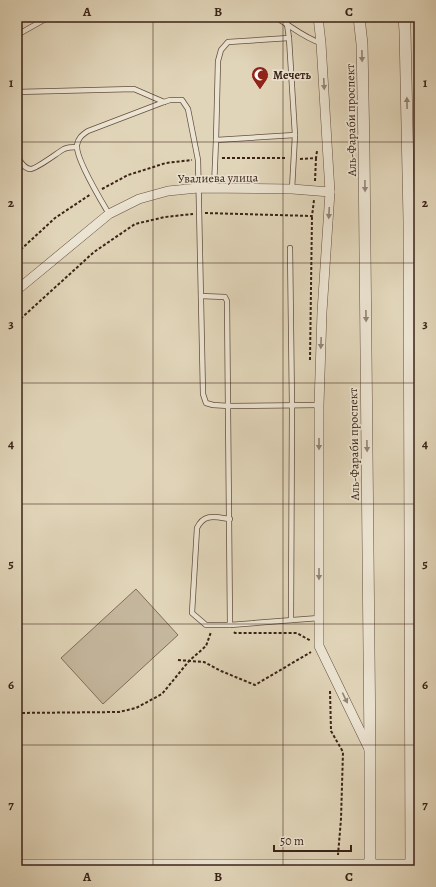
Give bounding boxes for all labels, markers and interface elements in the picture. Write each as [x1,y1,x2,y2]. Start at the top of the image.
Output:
text: A [82,3,92,20]
text: B [214,3,222,20]
text: C [345,3,353,20]
one-way arrow [359,50,366,62]
street label: Аль-Фараби проспект [342,63,360,177]
mosque icon: Мечеть [250,65,270,90]
place label: Мечеть [273,67,312,83]
text: 1 [9,74,14,91]
text: 1 [423,74,428,91]
one-way arrow [320,78,327,90]
one-way arrow [404,96,410,109]
street label: Увалиева улица [178,169,259,187]
one-way arrow [362,180,368,193]
text: 2 [8,194,15,211]
text: 2 [422,194,429,211]
one-way arrow [325,207,332,219]
one-way arrow [363,310,369,323]
text: 3 [8,315,14,332]
text: 3 [422,315,428,332]
one-way arrow [318,337,324,350]
street label: Аль-Фараби проспект [345,387,363,501]
text: 4 [8,435,14,452]
text: 4 [422,435,428,452]
one-way arrow [316,438,322,451]
one-way arrow [364,440,370,453]
text: 5 [8,555,14,572]
text: 5 [422,555,428,572]
one-way arrow [316,568,322,581]
text: 6 [8,676,14,693]
text: 6 [422,676,428,693]
one-way arrow [342,693,348,704]
text: 7 [8,796,14,813]
text: 7 [422,796,428,813]
scale bar [274,827,351,853]
text: 50 m [280,833,304,849]
text: A [82,868,92,885]
text: B [214,868,222,885]
text: C [345,868,353,885]

